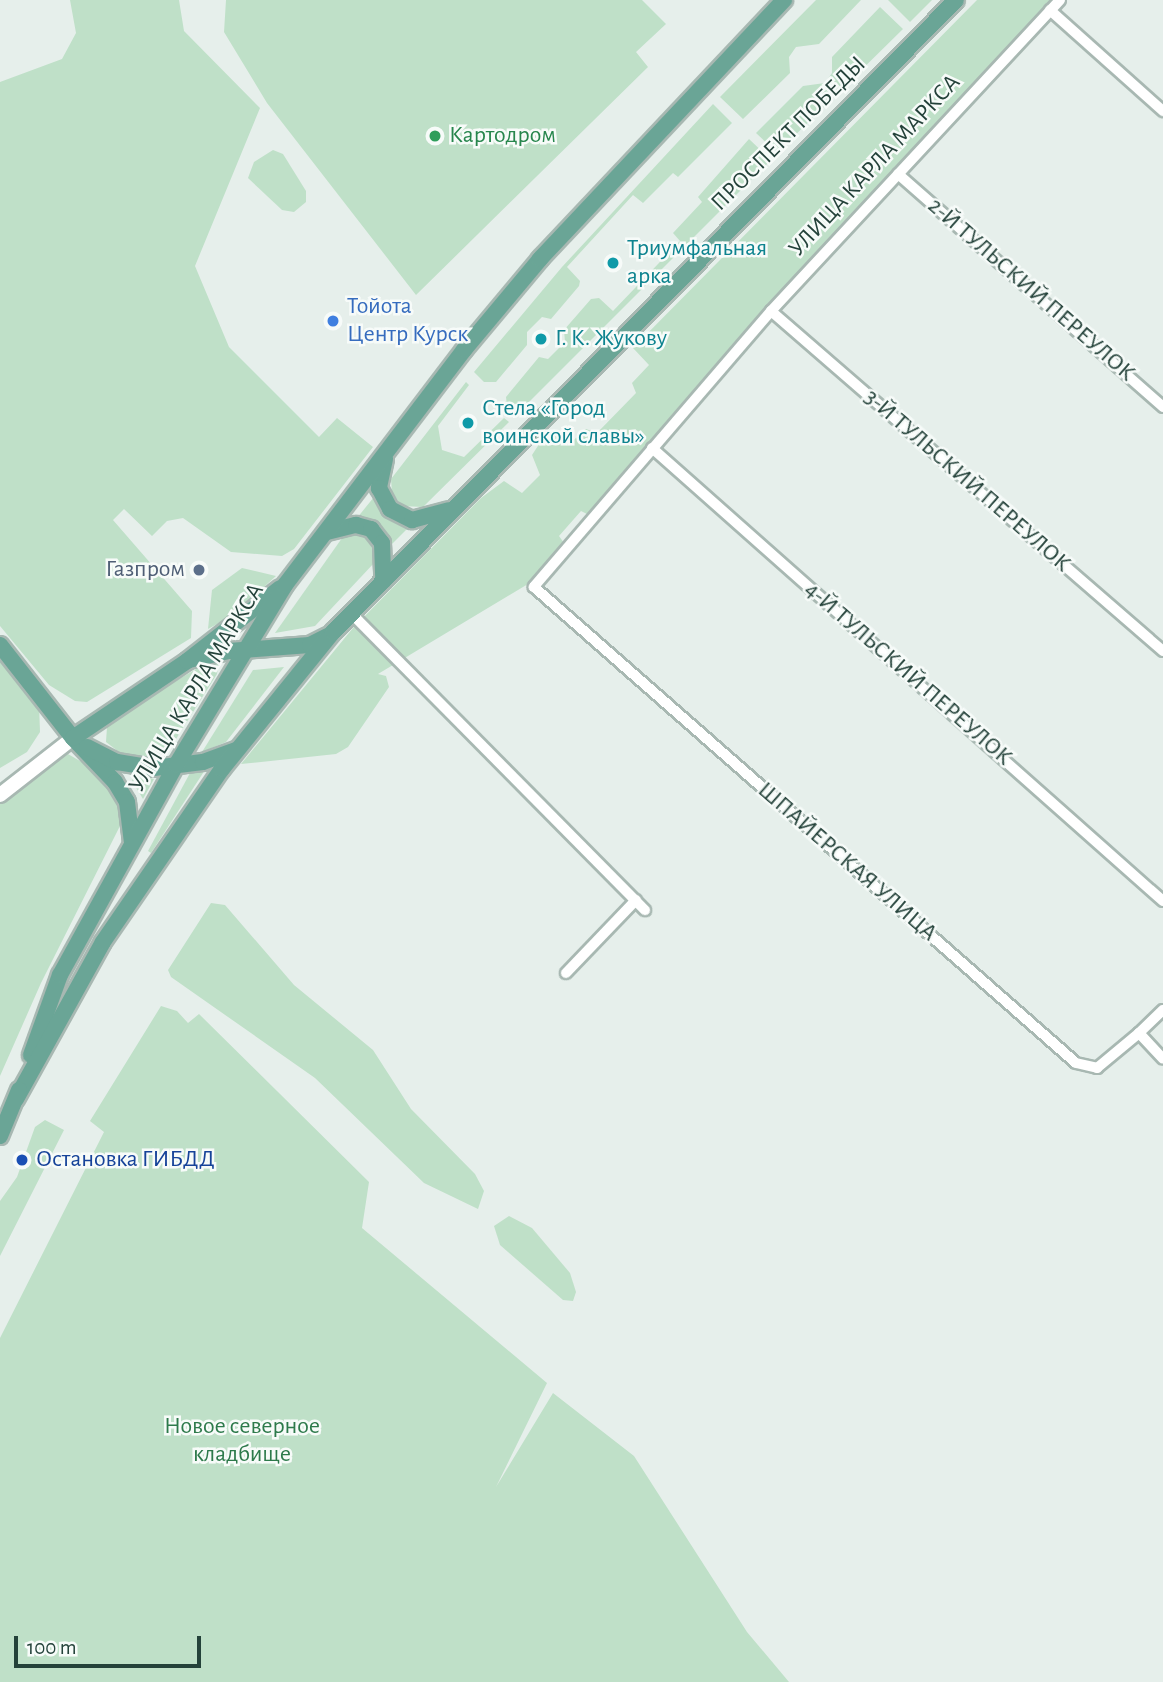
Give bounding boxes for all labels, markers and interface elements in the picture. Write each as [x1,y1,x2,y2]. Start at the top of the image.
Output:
street label: ПРОСПЕКТ ПОБЕДЫ [706,51,872,217]
street label: УЛИЦА КАРЛА МАРКСА [783,69,967,263]
place label: Картодром [449,122,556,150]
marker: Картодром [427,128,443,144]
street label: 2-Й ТУЛЬСКИЙ ПЕРЕУЛОК [921,192,1141,388]
place label: Триумфальная арка [627,235,767,291]
marker: Триумфальная арка [605,255,621,271]
place label: Тойота Центр Курск [347,293,468,349]
marker: Тойота Центр Курск [325,313,341,329]
place label: Г. К. Жукову [555,325,667,353]
marker: Г. К. Жукову [533,331,549,347]
street label: 3-Й ТУЛЬСКИЙ ПЕРЕУЛОК [858,383,1076,579]
place label: Стела «Город воинской славы» [482,395,645,451]
marker: Стела «Город воинской славы» [460,415,476,431]
place label: Газпром [106,556,185,584]
marker: Газпром [191,562,207,578]
street label: 4-Й ТУЛЬСКИЙ ПЕРЕУЛОК [798,576,1018,772]
street label: УЛИЦА КАРЛА МАРКСА [123,578,271,798]
street label: ШПАЙЕРСКАЯ УЛИЦА [751,776,943,948]
place label: Остановка ГИБДД [36,1146,215,1174]
marker: Остановка ГИБДД [14,1152,30,1168]
park label: Новое северное кладбище [164,1413,320,1469]
scale bar [18,1622,205,1666]
text: 100 m [27,1637,77,1658]

